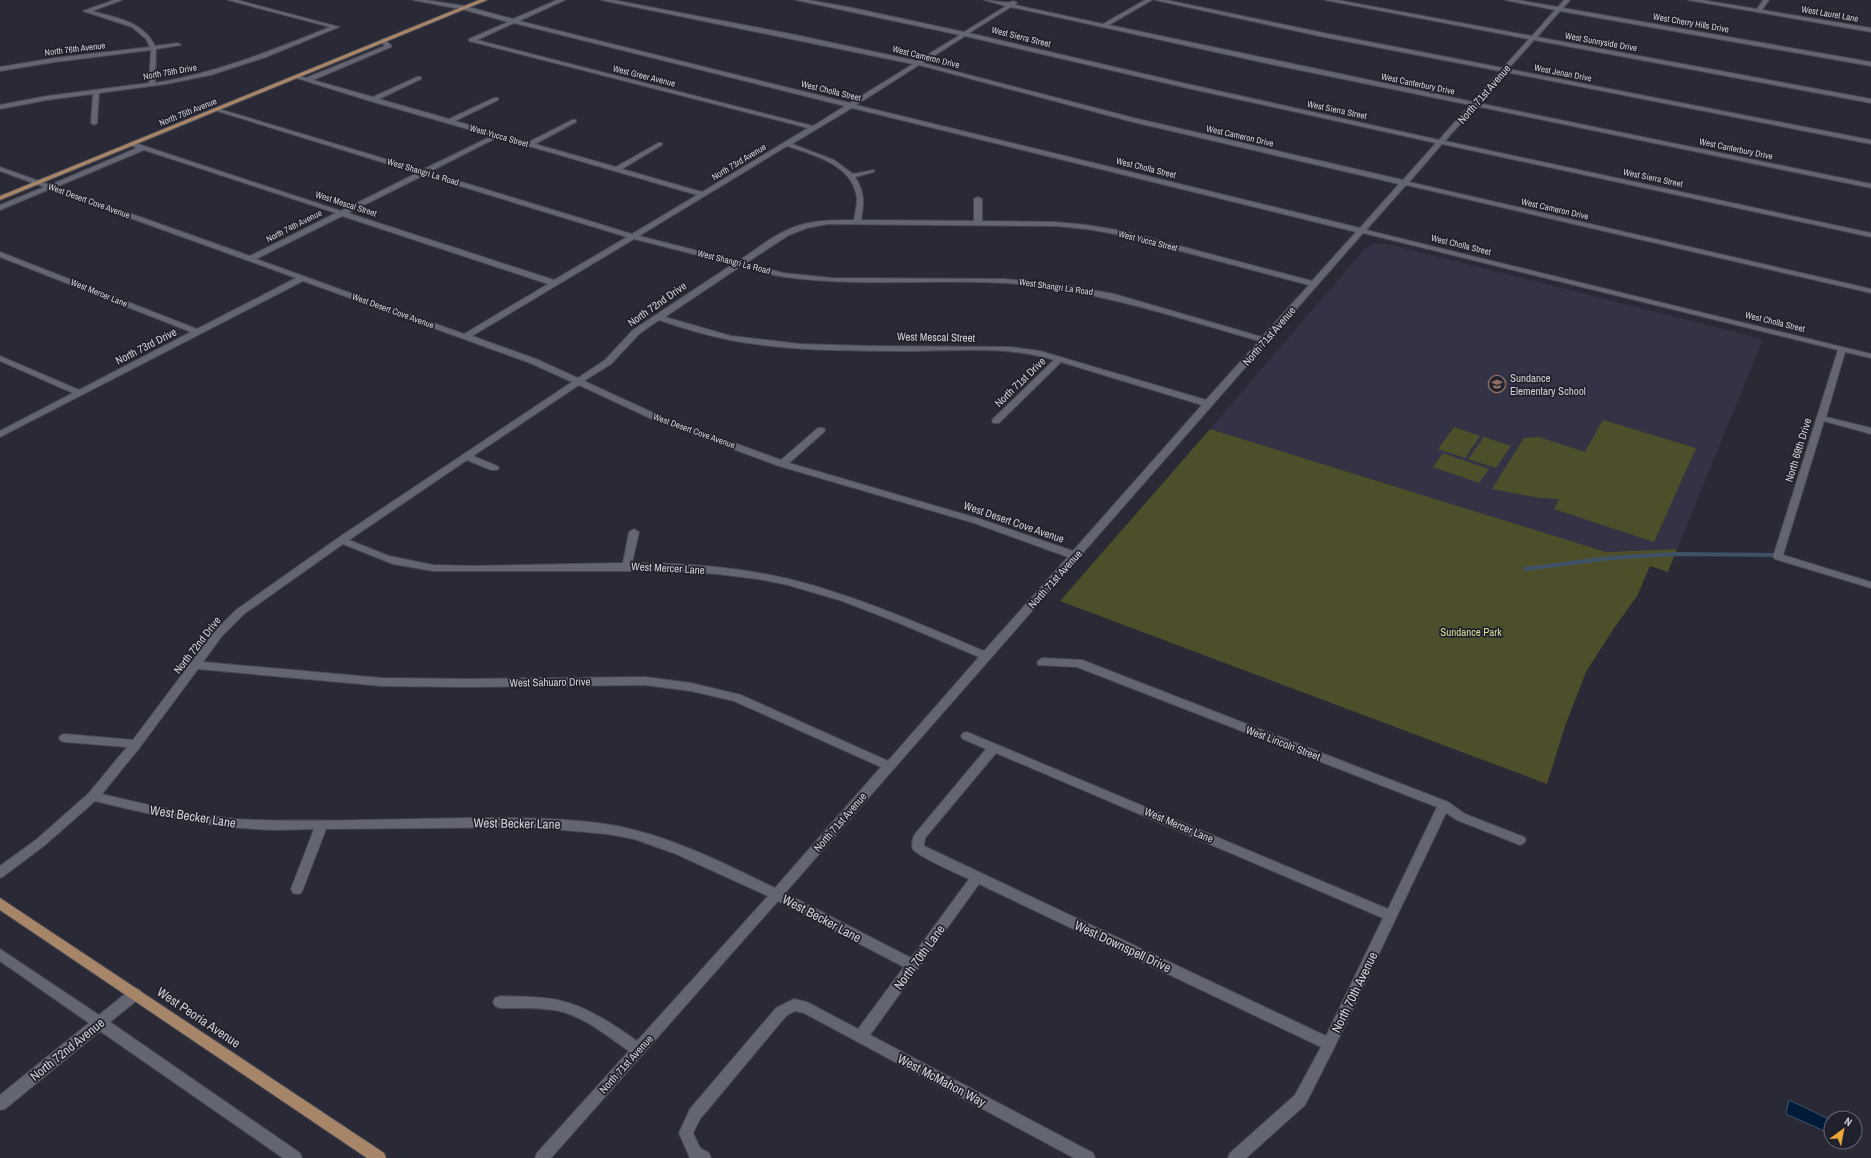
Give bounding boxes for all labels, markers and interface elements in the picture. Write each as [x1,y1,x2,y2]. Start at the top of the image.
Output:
street label: West Laurel Lane [1801,3,1859,25]
street label: West Cherry Hills Drive [1652,10,1730,36]
street label: West Sierra Street [990,24,1052,50]
street label: West Sunnyside Drive [1564,30,1638,54]
street label: North 76th Avenue [44,39,106,59]
street label: West Cameron Drive [891,43,961,71]
street label: North 75th Drive [142,61,198,83]
street label: North 71st Avenue [1454,61,1514,127]
street label: West Greer Avenue [611,62,677,90]
street label: West Jenan Drive [1533,62,1593,84]
street label: West Canterbury Drive [1380,70,1456,98]
street label: West Cholla Street [800,78,862,104]
street label: North 75th Avenue [157,95,219,129]
street label: West Sierra Street [1306,98,1368,122]
street label: West Yucca Street [468,122,530,150]
street label: West Cameron Drive [1205,122,1275,150]
street label: West Canterbury Drive [1698,135,1774,163]
street label: North 73rd Avenue [710,141,768,183]
street label: West Shangri La Road [386,155,460,189]
street label: West Cholla Street [1115,155,1177,181]
street label: West Sierra Street [1622,166,1684,190]
street label: West Desert Cove Avenue [46,181,132,221]
street label: West Mescal Street [314,188,378,220]
street label: West Cameron Drive [1520,195,1590,223]
street label: North 74th Avenue [264,207,324,245]
street label: West Yucca Street [1117,228,1179,254]
street label: West Cholla Street [1430,232,1492,258]
street label: West Shangri La Road [696,247,772,277]
street label: West Mercer Lane [69,276,129,310]
street label: West Shangri La Road [1018,276,1094,298]
street label: North 72nd Drive [625,279,689,329]
street label: West Desert Cove Avenue [350,291,436,331]
street label: North 71st Avenue [1239,303,1299,369]
street label: West Cholla Street [1744,309,1806,335]
street label: North 73rd Drive [113,325,179,367]
street label: West Mescal Street [897,329,976,345]
street label: North 71st Drive [992,354,1048,410]
place label: Sundance Elementary School [1510,371,1586,398]
school or university icon: Sundance Elementary School [1487,374,1507,394]
street label: West Desert Cove Avenue [651,411,737,451]
street label: North 69th Drive [1782,416,1814,484]
street label: West Desert Cove Avenue [962,498,1066,546]
street label: North 71st Avenue [1025,547,1085,611]
street label: West Mercer Lane [631,559,705,577]
street label: North 72nd Drive [170,614,224,676]
park label: Sundance Park [1440,625,1502,639]
street label: West Sahuaro Drive [509,674,591,690]
street label: West Lincoln Street [1244,722,1323,764]
street label: North 71st Avenue [810,789,870,855]
street label: West Becker Lane [149,801,237,832]
street label: West Mercer Lane [1142,804,1216,846]
street label: West Becker Lane [473,814,561,833]
street label: West Becker Lane [779,891,864,946]
street label: West Downspell Drive [1072,917,1174,976]
street label: North 70th Lane [890,921,949,993]
street label: North 70th Avenue [1327,949,1381,1036]
street label: West Peoria Avenue [154,983,244,1052]
street label: North 72nd Avenue [27,1014,108,1085]
street label: North 71st Avenue [596,1032,656,1096]
street label: West McMahon Way [895,1050,990,1111]
north arrow [1823,1110,1863,1150]
text: N [1842,1114,1855,1129]

